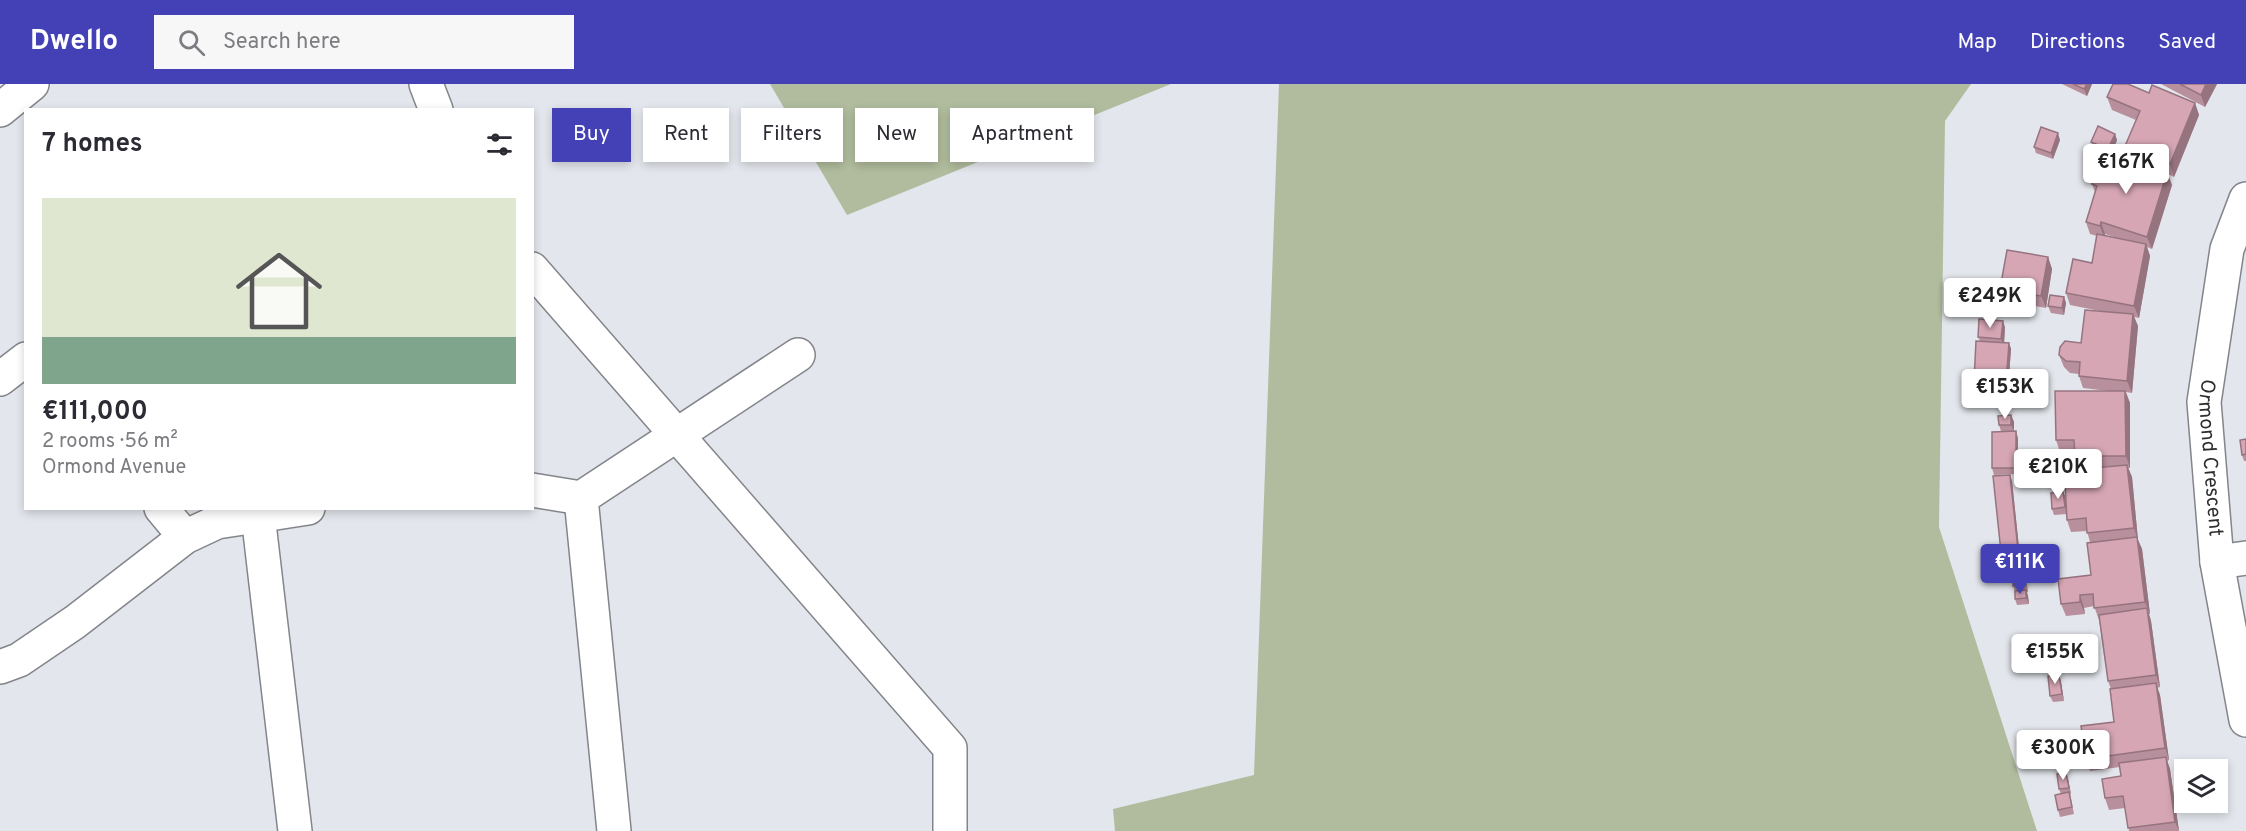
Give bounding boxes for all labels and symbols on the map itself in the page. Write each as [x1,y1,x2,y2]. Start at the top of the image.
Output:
pin: €167K [2084,144,2168,195]
pin: €249K [1948,278,2032,329]
pin: €153K [1963,369,2047,420]
street label: Ormond Crescent [2191,377,2228,537]
pin: €210K [2016,449,2100,500]
pin: €111K [1978,544,2062,595]
pin: €155K [2013,634,2097,685]
pin: €300K [2021,730,2105,781]

